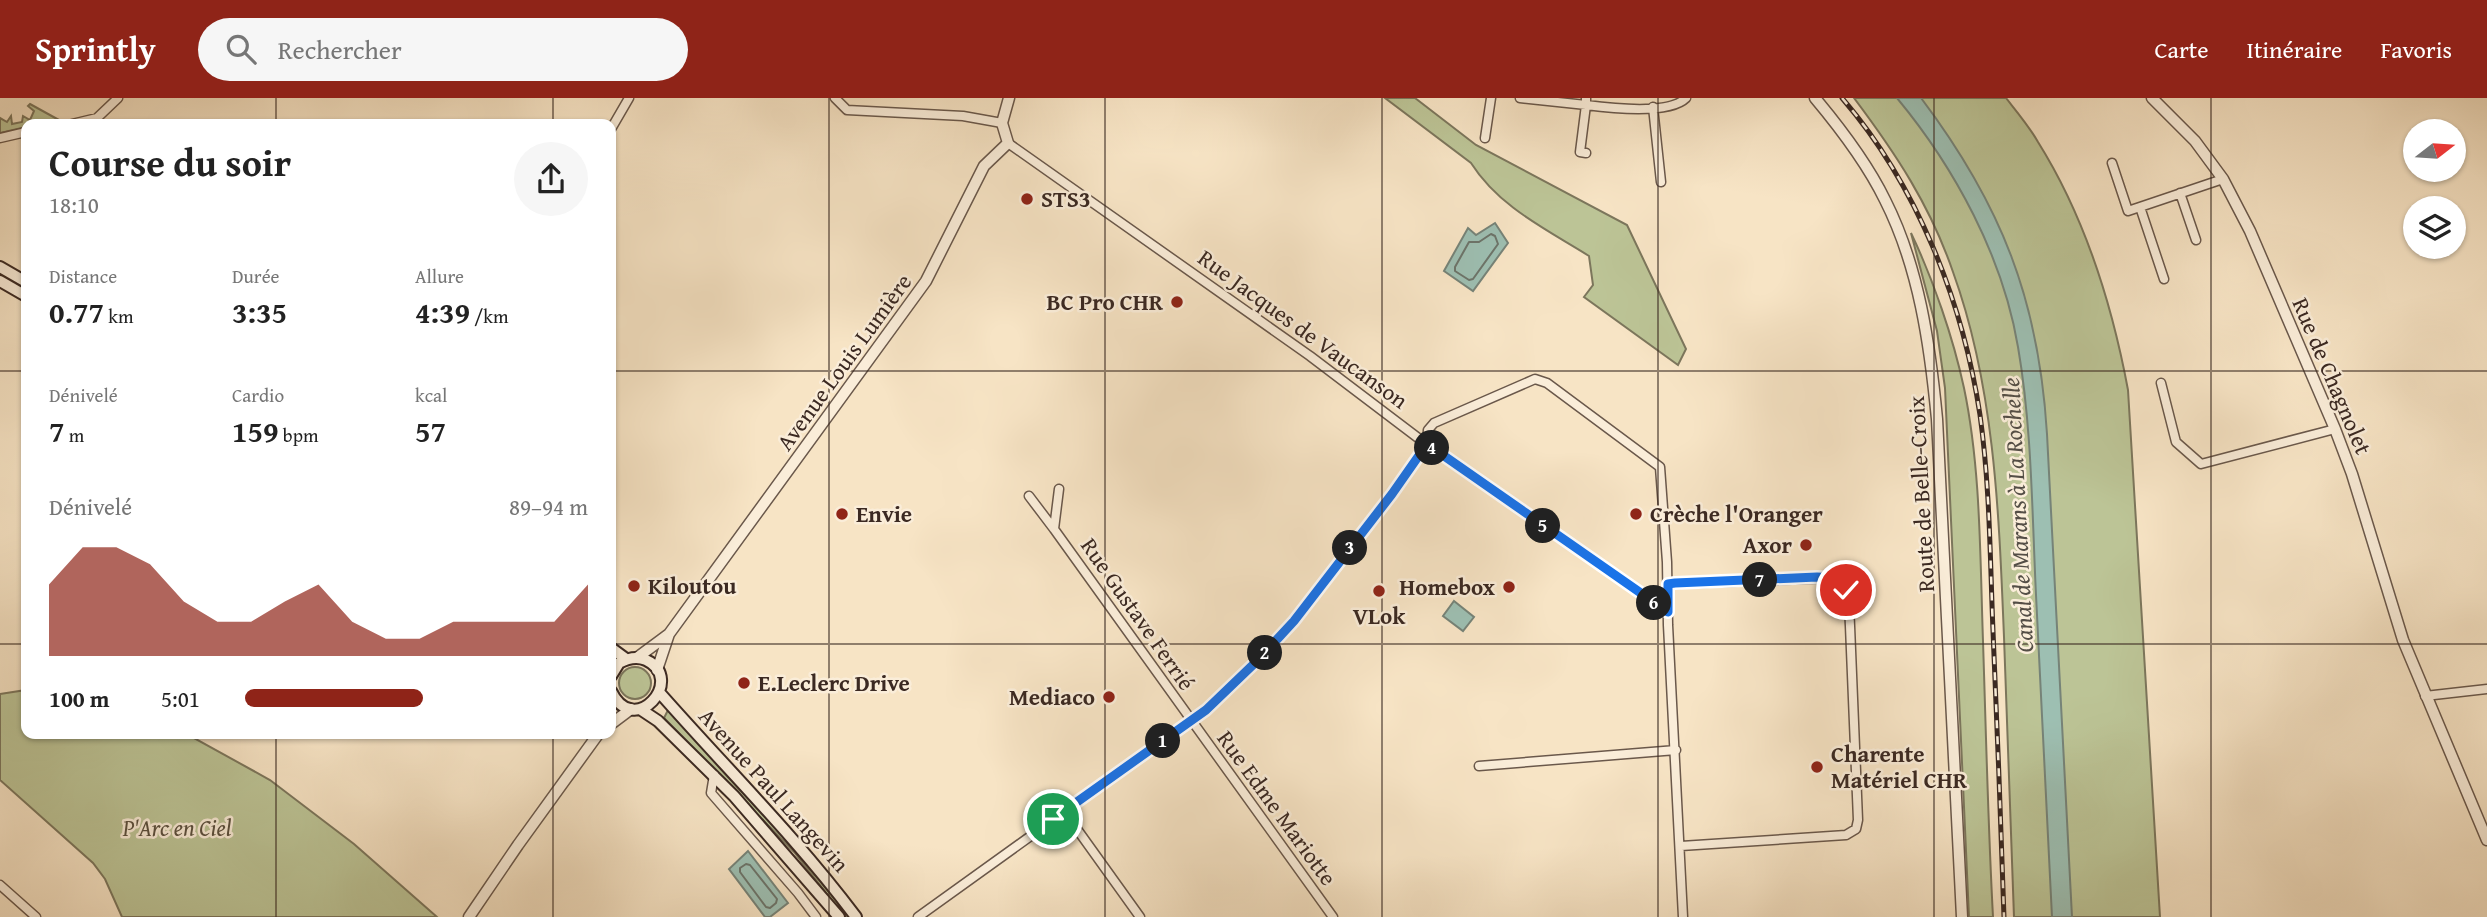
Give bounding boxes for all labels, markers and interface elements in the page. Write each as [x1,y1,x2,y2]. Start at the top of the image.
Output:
search box [198,18,688,81]
text: Sprintly [35,25,156,73]
icon: search [222,30,260,68]
text: Rechercher [278,30,402,69]
text: Carte [2155,32,2209,67]
text: Itinéraire [2247,32,2342,67]
text: Favoris [2380,32,2452,67]
north arrow [2403,119,2466,182]
map controls [2403,119,2466,259]
text: Course du soir [49,134,291,190]
button: share [514,142,588,216]
place label: STS3 [1041,182,1091,215]
text: 18:10 [49,188,99,221]
marker: STS3 [1019,191,1035,207]
button: layers [2403,196,2466,259]
street label: Rue Jacques de Vaucanson [1192,241,1415,416]
text: Distance [49,262,117,290]
text: Durée [232,262,279,290]
text: Allure [415,262,464,290]
street label: Avenue Louis Lumière [768,266,919,457]
place label: BC Pro CHR [1047,285,1164,318]
text: 0.77 [49,290,104,334]
text: 3:35 [232,290,287,334]
text: 4:39 [415,290,470,334]
street label: Rue de Chagnolet [2285,292,2380,459]
marker: BC Pro CHR [1169,294,1185,310]
text: km [104,302,133,330]
text: /km [470,302,508,330]
water label: Canal de Marans à La Rochelle [1993,376,2042,653]
text: Dénivelé [49,381,118,409]
text: Cardio [232,381,284,409]
text: kcal [415,381,447,409]
street label: Route de Belle-Croix [1899,395,1942,593]
text: 7 [49,409,65,453]
text: 159 [232,409,279,453]
text: 57 [415,409,446,453]
text: m [65,421,84,449]
text: bpm [279,421,318,449]
pin: 4 [1414,430,1450,466]
text: 4 [1427,433,1436,461]
text: Dénivelé [49,490,132,523]
text: 89–94 m [509,490,588,523]
place label: Envie [856,497,912,530]
place label: Crèche l'Oranger [1650,497,1823,530]
marker: Envie [834,506,850,522]
marker: Crèche l'Oranger [1628,506,1644,522]
pin: 5 [1526,508,1560,544]
text: 5 [1538,511,1547,539]
place label: Axor [1743,528,1792,561]
street label: Rue Gustave Ferrié [1073,531,1203,697]
pin: 3 [1332,531,1368,566]
text: 3 [1345,533,1354,561]
marker: Axor [1798,537,1814,553]
pin [1816,560,1876,620]
pin: 7 [1742,562,1778,598]
text: 7 [1755,565,1764,593]
place label: Kiloutou [648,569,737,602]
place label: Homebox [1399,570,1495,603]
icon: check [1827,571,1865,609]
marker: Kiloutou [626,578,642,594]
marker: Homebox [1501,579,1517,595]
marker: VLok [1371,583,1387,599]
pin: 6 [1636,586,1672,620]
text: 6 [1649,588,1658,616]
place label: VLok [1353,599,1406,632]
pin: 2 [1248,636,1282,670]
text: 2 [1260,638,1269,666]
place label: E.Leclerc Drive [758,666,910,699]
marker: E.Leclerc Drive [736,675,752,691]
place label: Mediaco [1009,680,1095,713]
text: 100 m [49,682,110,715]
text: 5:01 [161,682,200,715]
marker: Mediaco [1101,689,1117,705]
street label: Avenue Paul Langevin [692,700,857,879]
street label: Rue Edme Mariotte [1210,723,1345,892]
pin: 1 [1146,724,1180,758]
text: 1 [1158,726,1167,754]
place label: Charente Matériel CHR [1831,737,1968,796]
marker: Charente Matériel CHR [1809,759,1825,775]
pin [1023,789,1083,849]
icon: arrive [1034,800,1072,838]
park label: P'Arc en Ciel [122,811,232,844]

